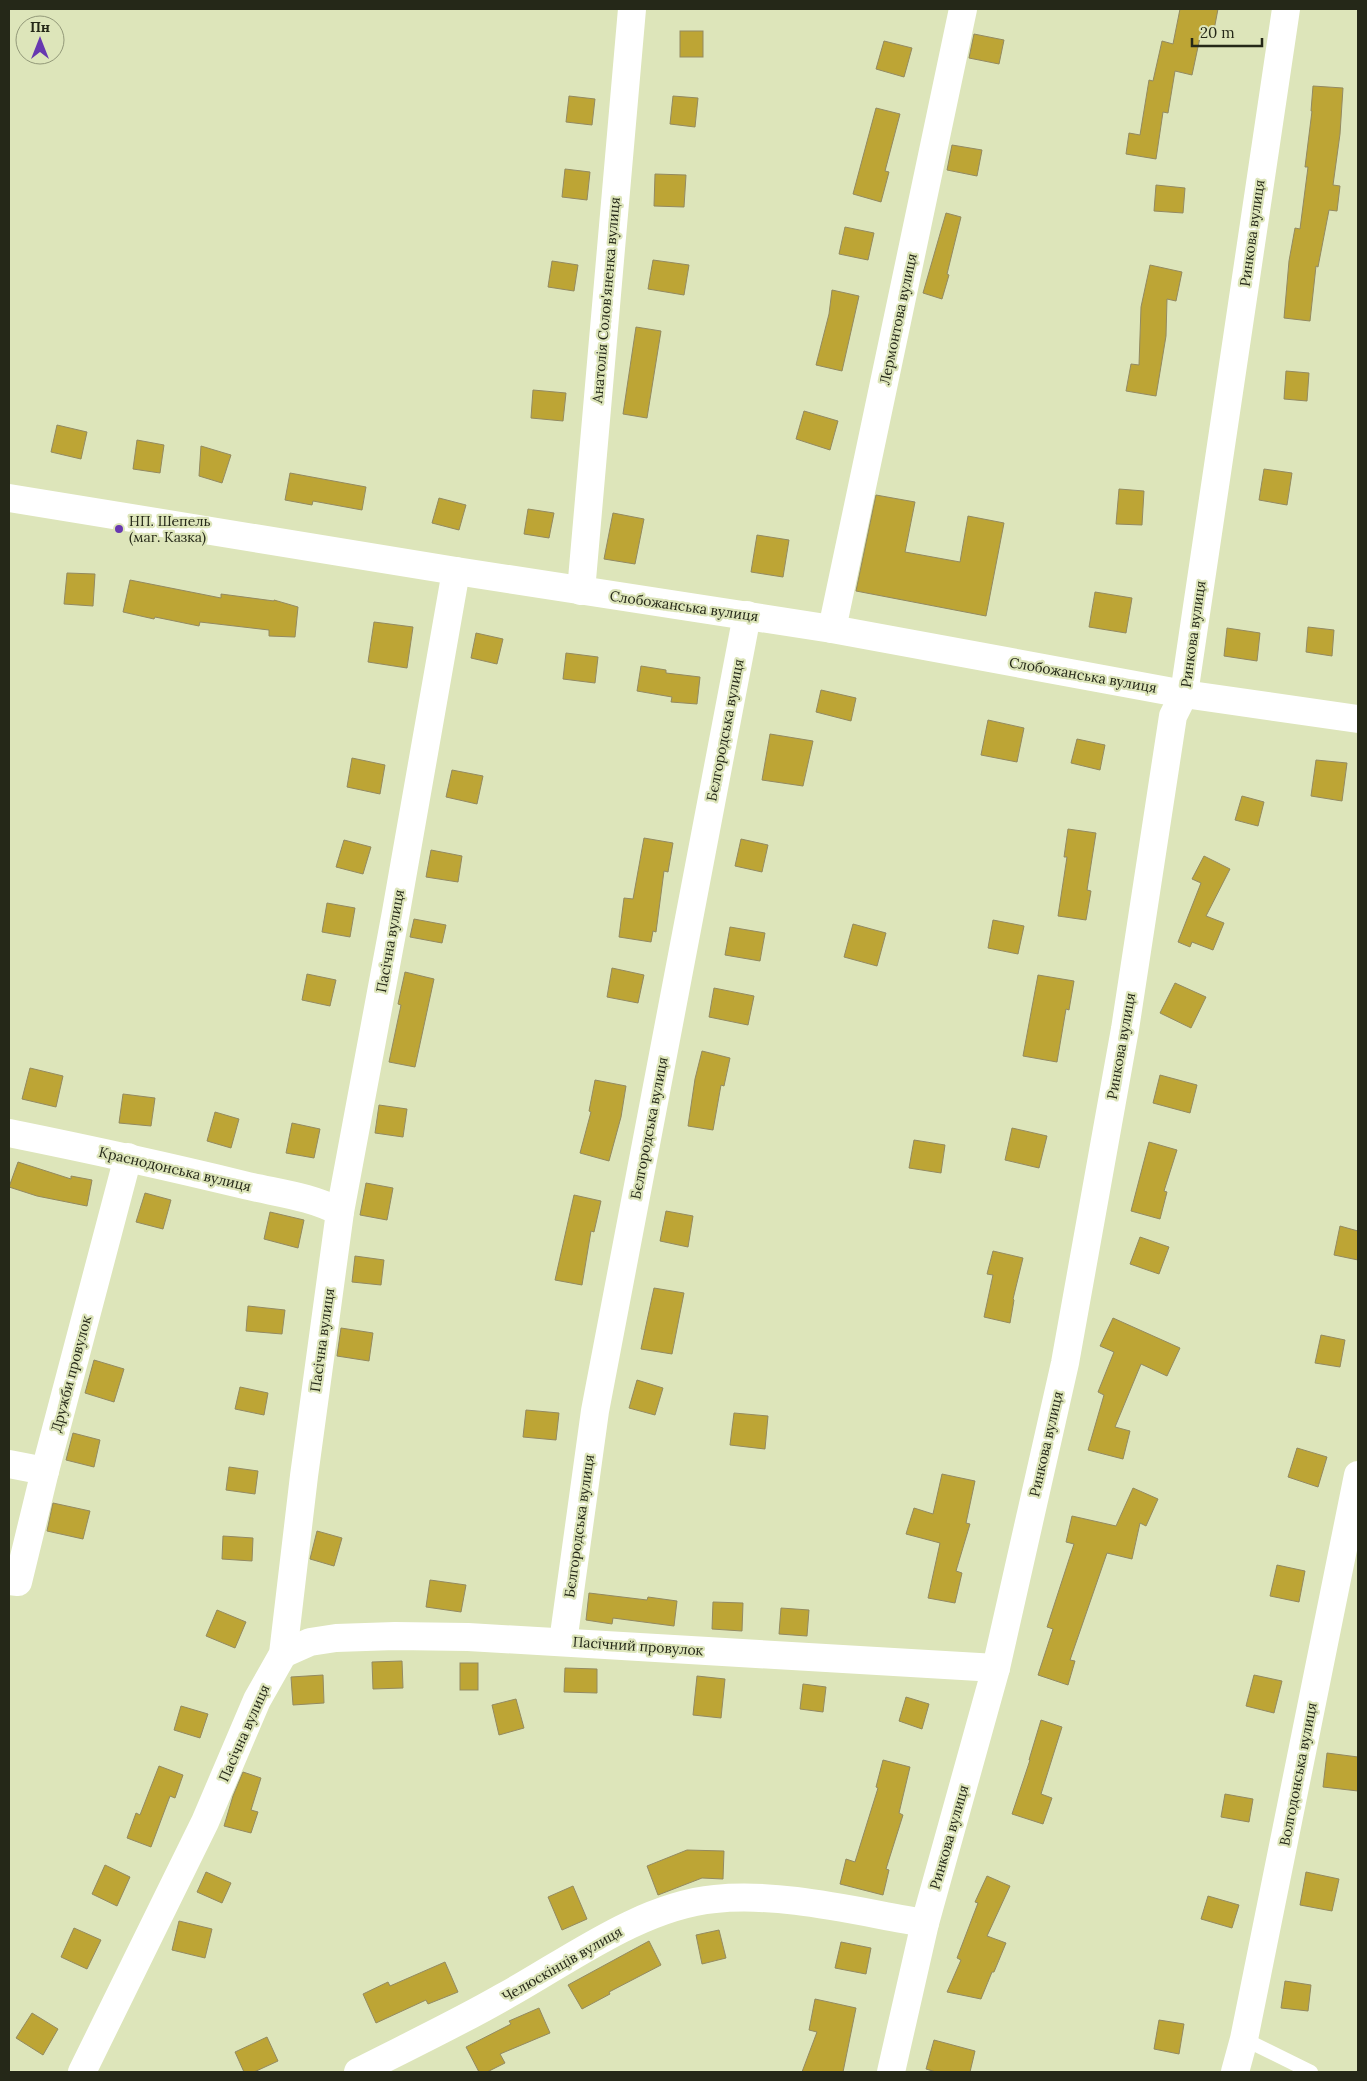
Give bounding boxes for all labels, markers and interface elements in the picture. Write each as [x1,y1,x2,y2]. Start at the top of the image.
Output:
north arrow [15,15,65,65]
scale bar [1192,15,1262,47]
text: Пн [30,18,50,36]
text: 20 m [1200,23,1235,42]
street label: Ринкова вулиця [1236,178,1268,288]
street label: Анатолія Солов'яненка вулиця [588,196,624,405]
street label: Лермонтова вулиця [875,252,921,386]
place label: НП. Шепель (маг. Казка) [129,512,211,546]
marker: НП. Шепель (маг. Казка) [113,523,125,535]
street label: Ринкова вулиця [1177,579,1209,689]
street label: Слобожанська вулиця [609,587,759,625]
street label: Слобожанська вулиця [1008,653,1158,697]
street label: Бєлгородська вулиця [702,657,748,803]
street label: Пасічна вулиця [372,888,408,994]
street label: Ринкова вулиця [1103,991,1139,1101]
street label: Бєлгородська вулиця [626,1055,672,1201]
street label: Краснодонська вулиця [97,1143,253,1195]
street label: Пасічна вулиця [306,1287,338,1393]
street label: Дружби провулок [47,1313,95,1434]
street label: Ринкова вулиця [1025,1389,1067,1499]
street label: Бєлгородська вулиця [560,1453,598,1599]
street label: Пасічний провулок [572,1632,704,1660]
street label: Пасічна вулиця [215,1682,273,1784]
street label: Волгодонська вулиця [1275,1701,1321,1847]
street label: Ринкова вулиця [926,1783,972,1891]
street label: Челюскінців вулиця [499,1922,625,2006]

